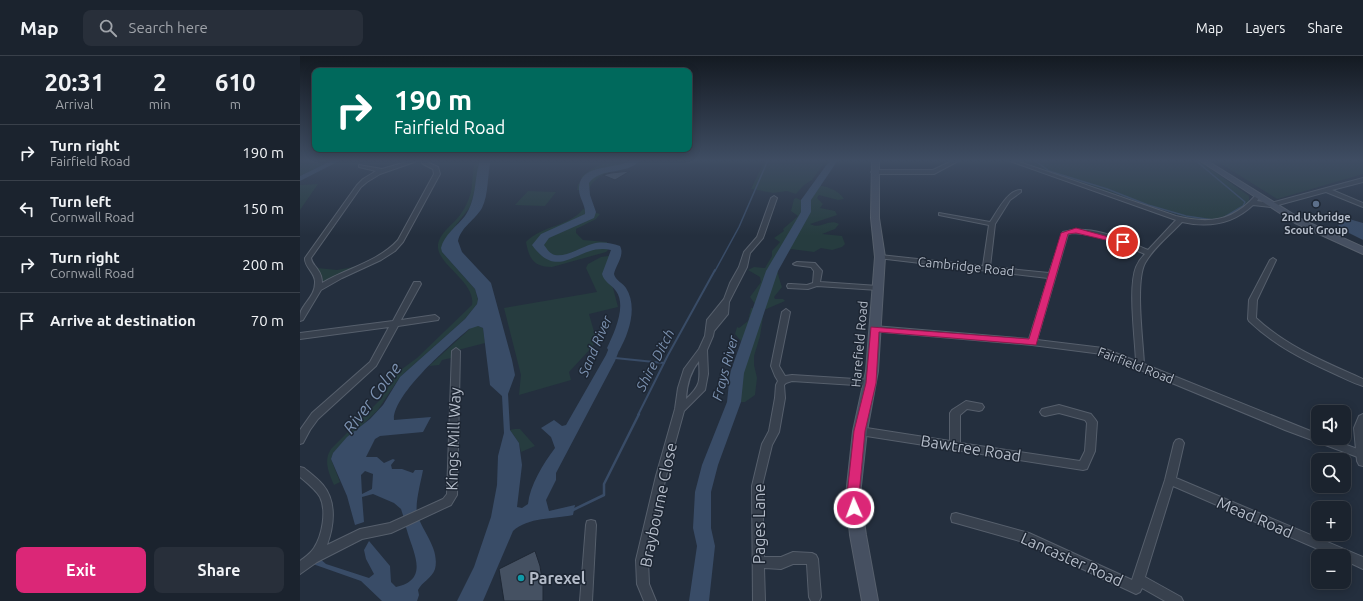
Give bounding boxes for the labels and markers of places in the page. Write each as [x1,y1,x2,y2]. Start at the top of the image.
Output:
marker: 2nd Uxbridge Scout Group [1311,199,1321,209]
place label: 2nd Uxbridge Scout Group [1281,211,1351,236]
pin [1106,225,1140,259]
place label: Parexel [529,569,586,587]
marker: Parexel [516,573,526,583]

